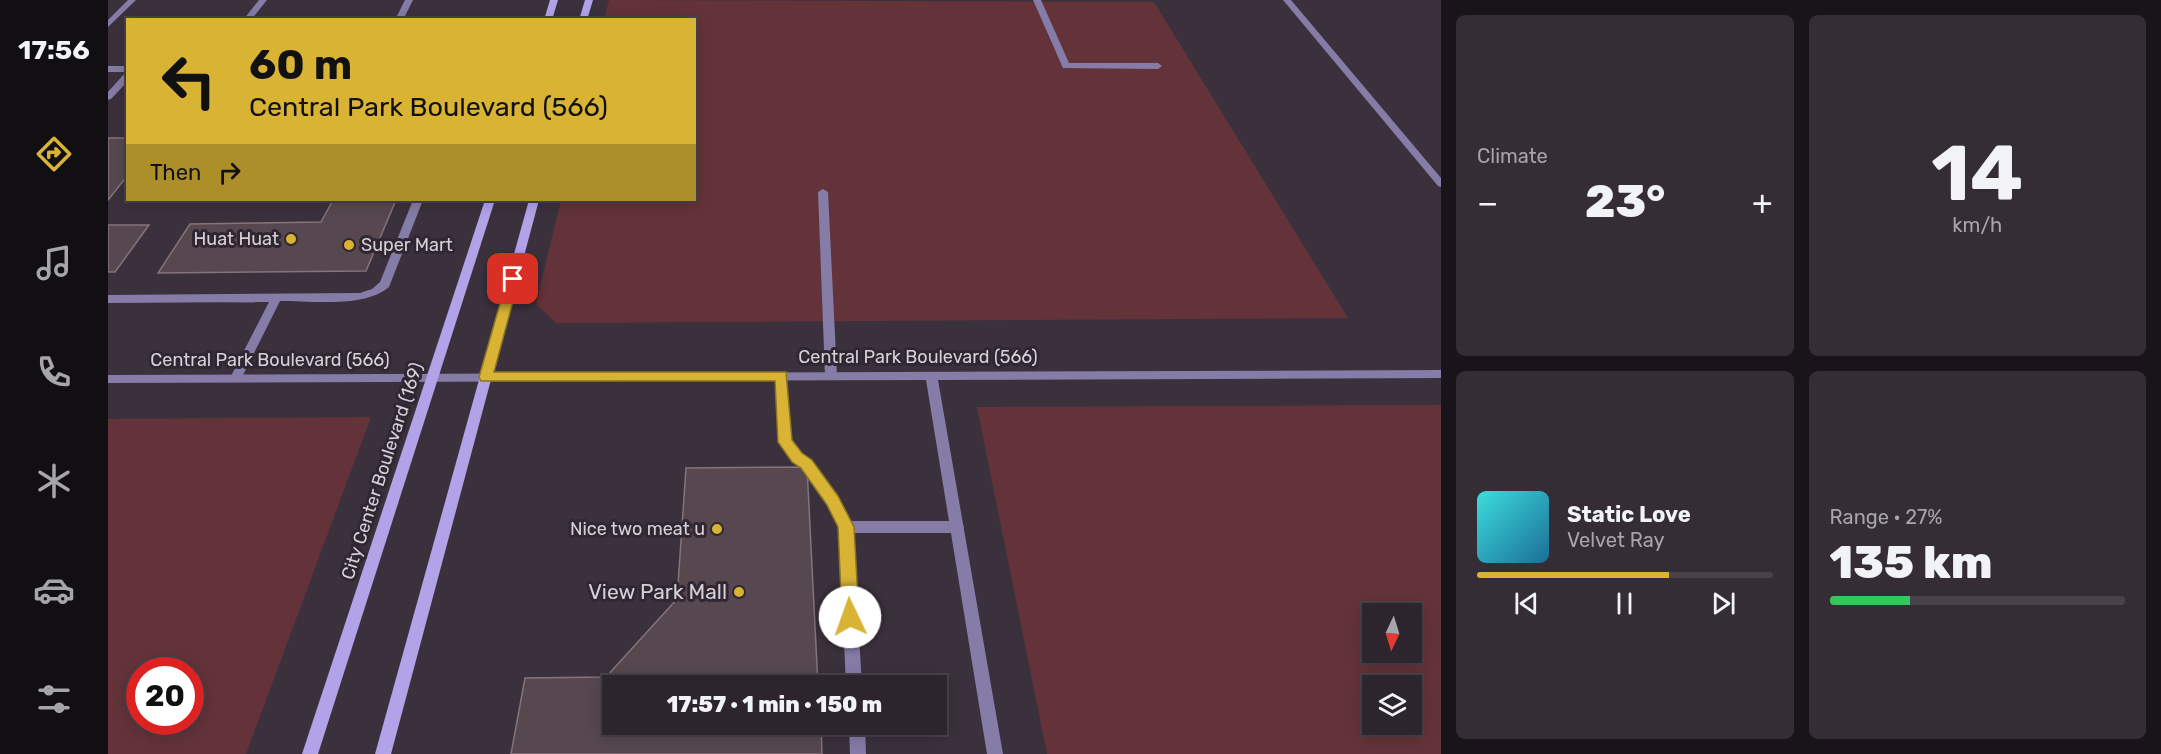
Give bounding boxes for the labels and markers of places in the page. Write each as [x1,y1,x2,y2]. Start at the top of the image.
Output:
place label: Huat Huat [193,228,279,250]
marker: Huat Huat [284,232,298,246]
place label: Super Mart [361,234,453,256]
marker: Super Mart [342,238,356,252]
pin [487,253,538,304]
place label: Nice two meat u [570,518,705,540]
marker: Nice two meat u [710,522,724,536]
place label: View Park Mall [588,579,727,604]
marker: View Park Mall [732,585,746,599]

